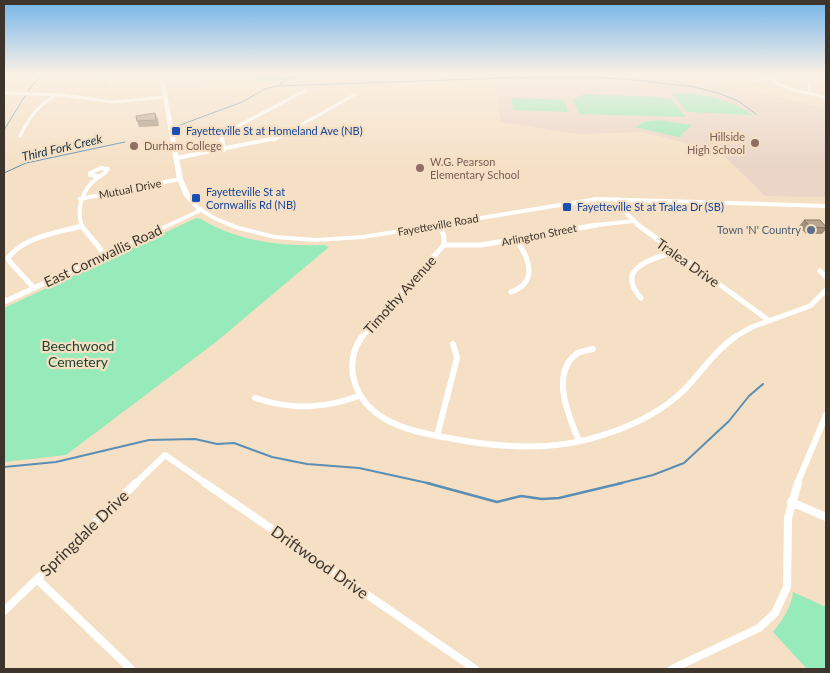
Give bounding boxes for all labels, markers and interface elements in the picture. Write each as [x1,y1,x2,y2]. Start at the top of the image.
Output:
place label: Fayetteville St at Homeland Ave (NB) [186,124,363,137]
marker: Fayetteville St at Homeland Ave (NB) [170,125,182,137]
place label: Hillside High School [687,130,745,156]
water label: Third Fork Creek [20,131,104,164]
marker: Hillside High School [749,137,761,149]
place label: Durham College [144,139,222,152]
marker: Durham College [128,140,140,152]
place label: W.G. Pearson Elementary School [430,155,520,181]
marker: W.G. Pearson Elementary School [414,162,426,174]
street label: Mutual Drive [98,176,162,201]
place label: Fayetteville St at Cornwallis Rd (NB) [206,185,296,211]
marker: Fayetteville St at Cornwallis Rd (NB) [190,192,202,204]
place label: Fayetteville St at Tralea Dr (SB) [577,200,724,213]
marker: Fayetteville St at Tralea Dr (SB) [561,201,573,213]
street label: Fayetteville Road [397,211,479,238]
street label: East Cornwallis Road [41,221,164,290]
street label: Arlington Street [500,221,578,248]
place label: Town 'N' Country [717,223,801,236]
marker: Town 'N' Country [805,224,817,236]
street label: Tralea Drive [653,235,723,291]
street label: Timothy Avenue [360,252,439,337]
park label: Beechwood Cemetery [42,337,114,370]
street label: Springdale Drive [35,486,132,580]
street label: Driftwood Drive [268,521,373,602]

